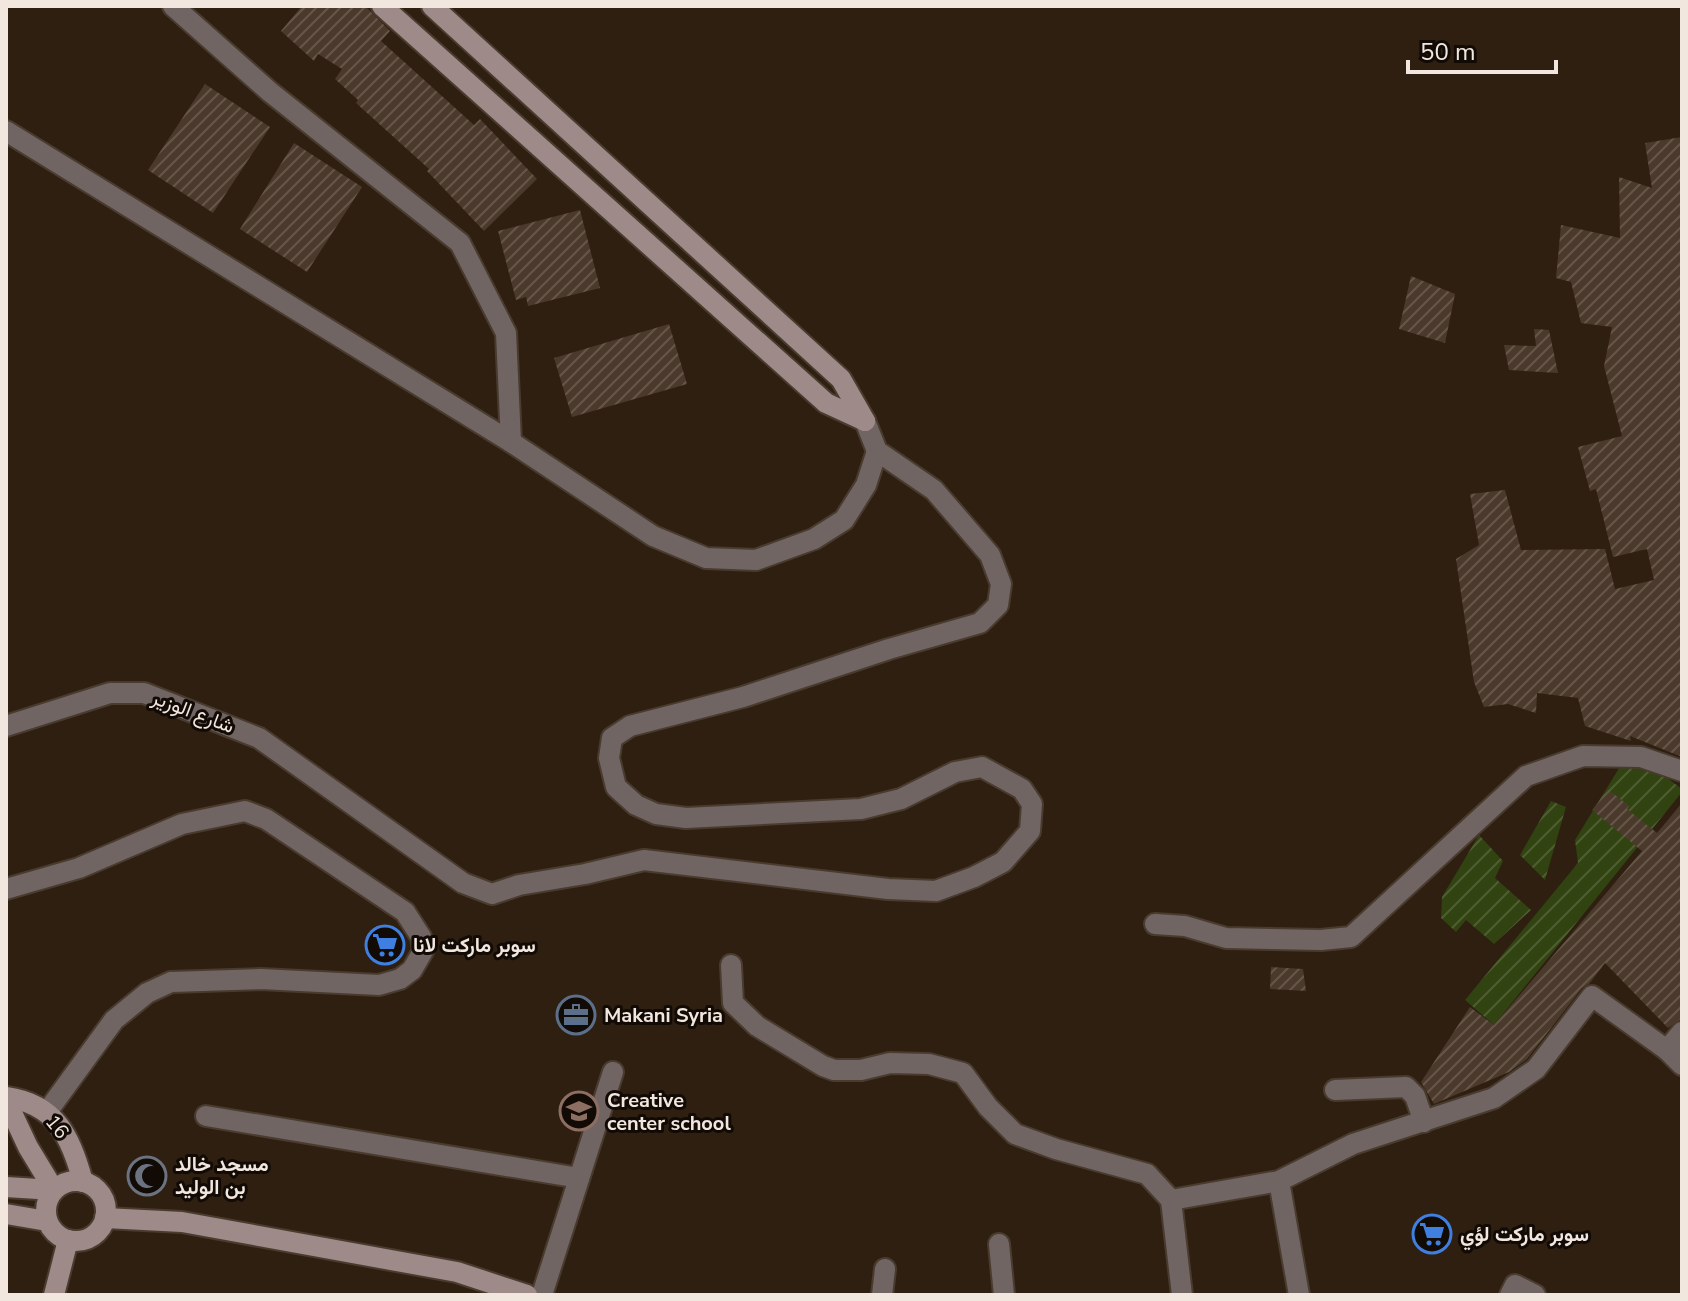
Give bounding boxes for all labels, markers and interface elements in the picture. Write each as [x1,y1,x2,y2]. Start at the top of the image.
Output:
scale bar [1408,24,1556,74]
text: 50 m [1420,36,1476,68]
street label: شارع الوزير [147,684,238,740]
supermarket icon: سوبر ماركت لانا [364,924,406,966]
place label: سوبر ماركت لانا [413,932,536,959]
office icon: Makani Syria [555,994,597,1036]
place label: Makani Syria [604,1002,723,1029]
place label: Creative center school [607,1087,731,1137]
school or university icon: Creative center school [558,1090,600,1132]
street label: 16 [39,1109,75,1145]
place label: مسجد خالد بن الوليد [175,1151,269,1201]
mosque icon: مسجد خالد بن الوليد [126,1155,168,1197]
supermarket icon: سوبر ماركت لؤي [1411,1213,1453,1255]
place label: سوبر ماركت لؤي [1460,1221,1589,1251]

